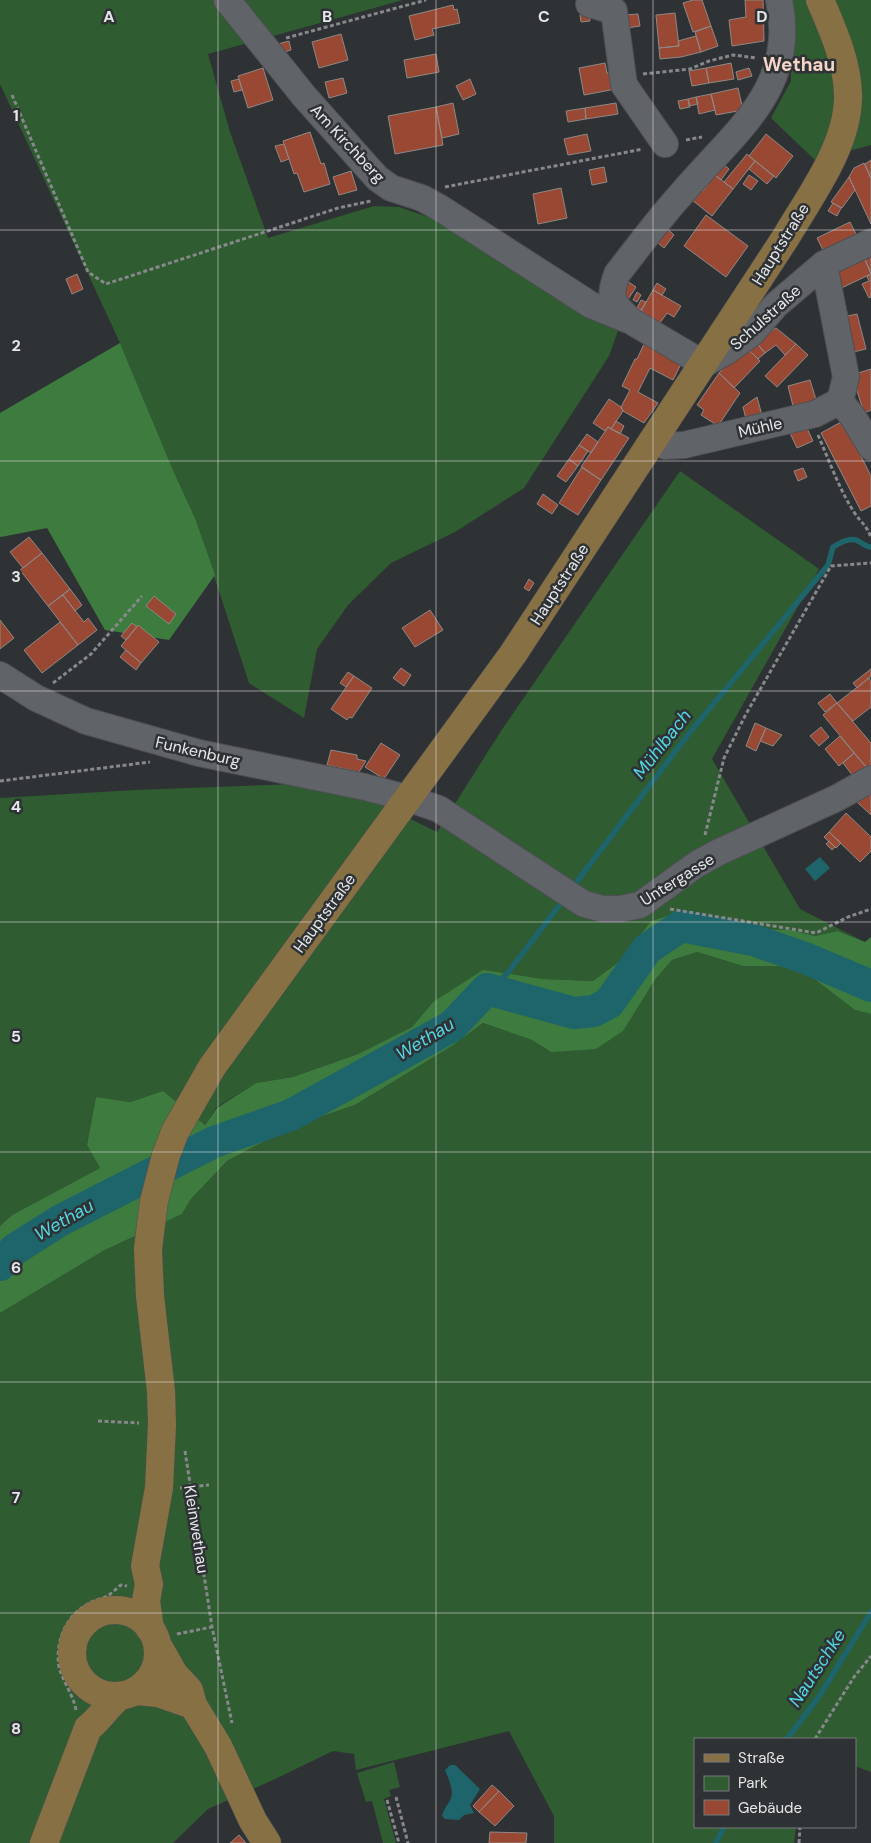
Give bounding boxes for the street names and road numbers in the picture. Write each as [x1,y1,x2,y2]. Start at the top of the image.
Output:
street label: Am Kirchberg [306,100,389,187]
street label: Hauptstraße [747,199,814,289]
street label: Schulstraße [725,280,805,355]
street label: Mühle [736,412,784,443]
street label: Hauptstraße [525,540,593,629]
street label: Funkenburg [153,732,242,771]
street label: Untergasse [636,848,718,910]
street label: Hauptstraße [289,870,360,957]
street label: Kleinwethau [179,1483,214,1575]

